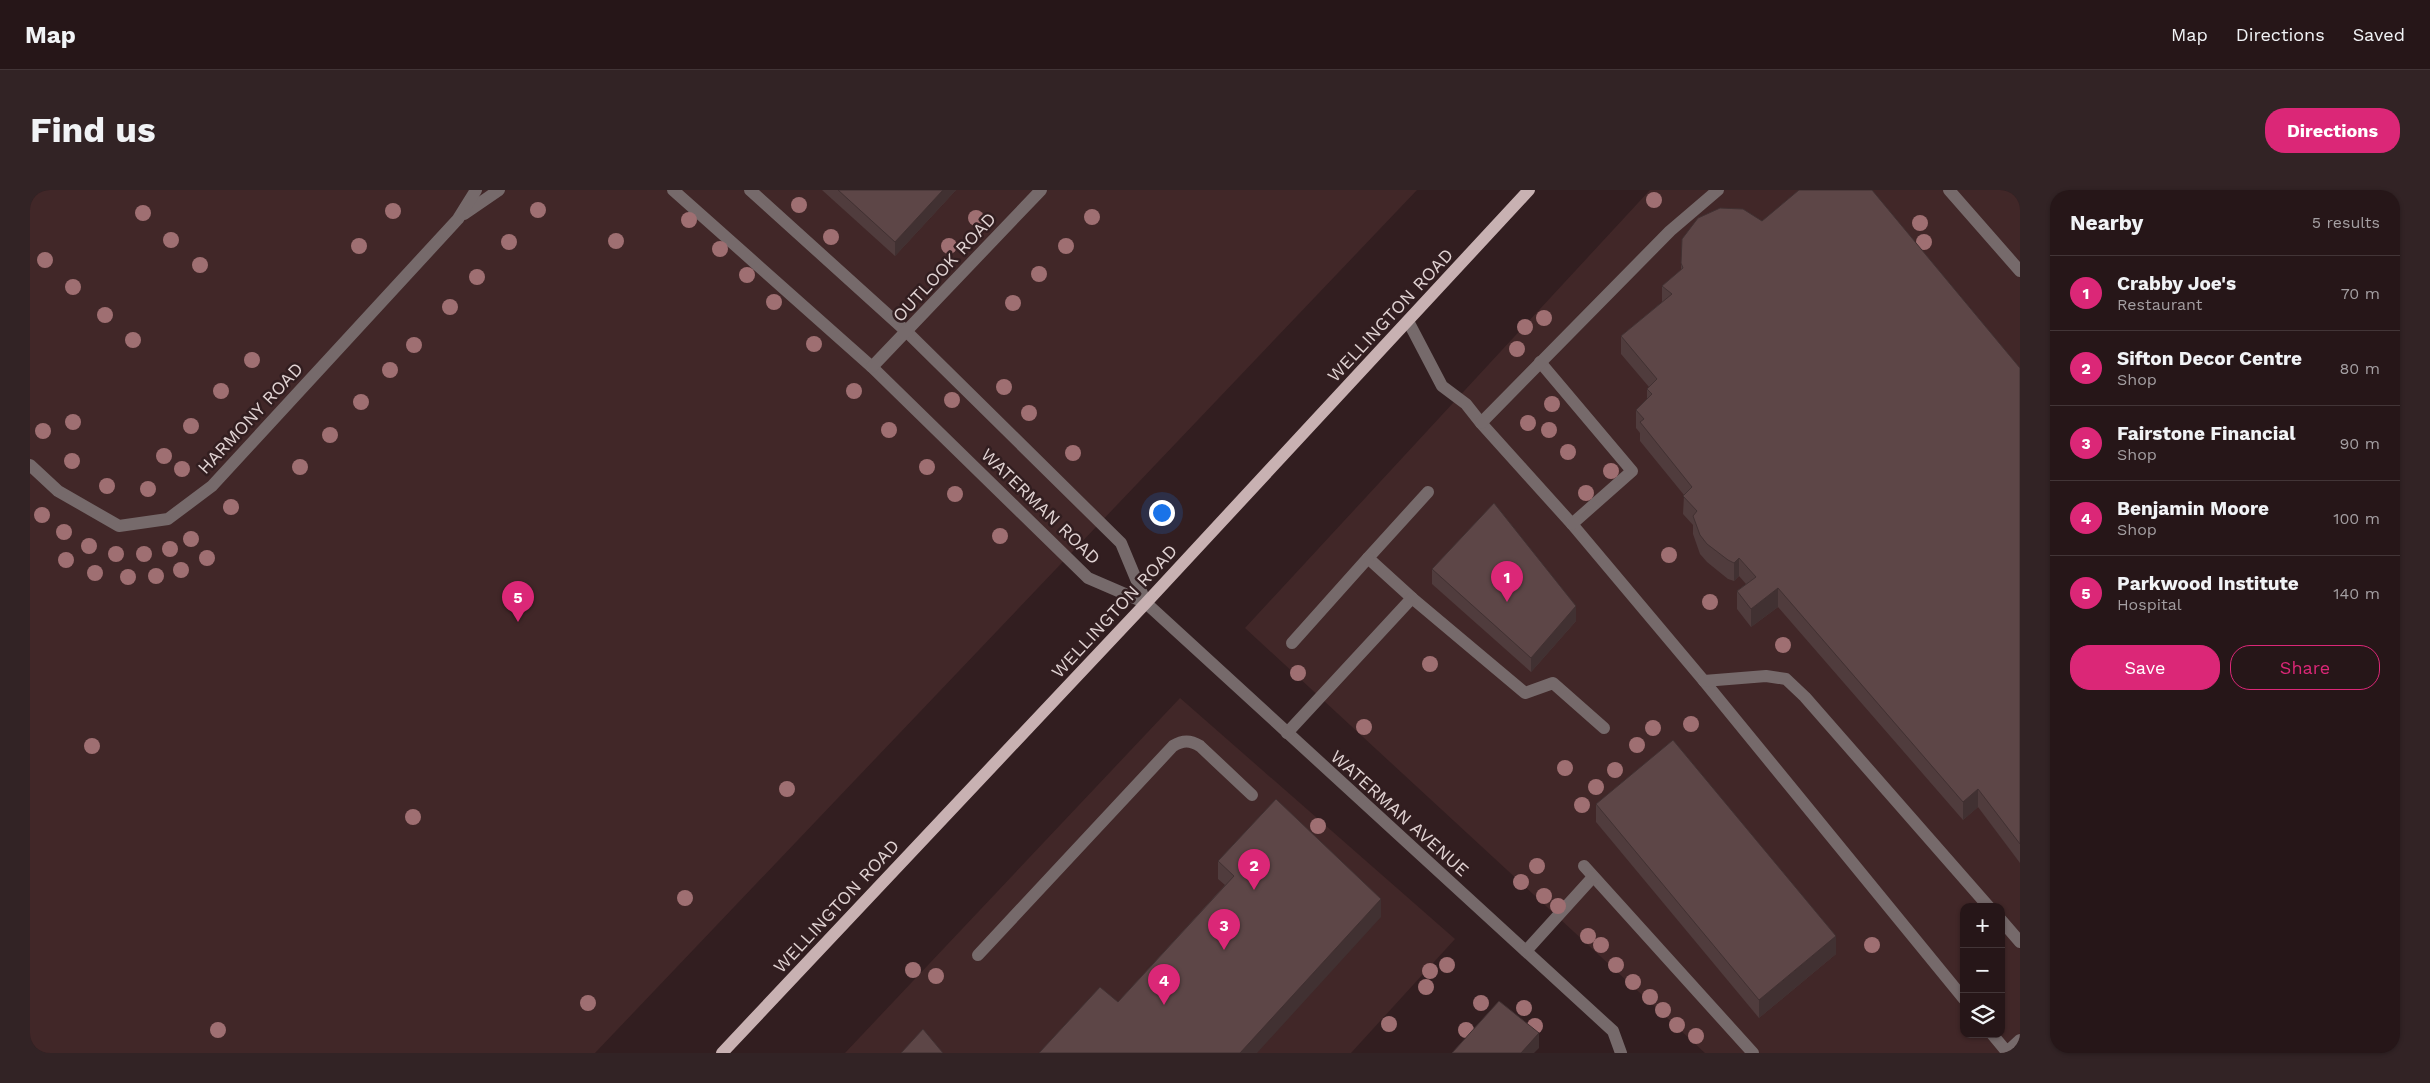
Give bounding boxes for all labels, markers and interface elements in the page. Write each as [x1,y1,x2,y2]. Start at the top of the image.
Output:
text: Map [25,21,76,49]
text: Map [2171,24,2208,45]
text: Directions [2236,24,2325,45]
text: Saved [2353,24,2405,45]
button: Directions [2265,108,2400,153]
text: Find us [30,109,156,151]
street label: OUTLOOK ROAD [888,208,1000,326]
text: Nearby [2070,210,2143,235]
text: 5 results [2312,213,2380,232]
street label: WELLINGTON ROAD [1323,244,1457,386]
text: Crabby Joe's [2117,272,2236,295]
text: 1 [2083,284,2089,303]
text: 70 m [2341,284,2380,303]
text: Restaurant [2117,295,2203,314]
text: Sifton Decor Centre [2117,347,2302,370]
street label: HARMONY ROAD [193,358,307,478]
text: 2 [2081,359,2091,378]
text: 80 m [2339,359,2380,378]
text: Shop [2117,370,2157,389]
text: Fairstone Financial [2117,422,2296,445]
text: 3 [2081,434,2091,453]
text: 90 m [2339,434,2380,453]
street label: WATERMAN ROAD [977,444,1105,568]
text: Shop [2117,445,2157,464]
text: Benjamin Moore [2117,497,2269,520]
your location [1149,500,1175,526]
text: 4 [2081,509,2091,528]
text: 100 m [2333,509,2380,528]
text: Shop [2117,520,2157,539]
street label: WELLINGTON ROAD [1047,540,1181,682]
pin: 1 [1491,561,1523,602]
text: Parkwood Institute [2117,572,2299,595]
pin: 5 [502,581,534,622]
text: 5 [2081,584,2091,603]
text: 140 m [2333,584,2380,603]
text: Hospital [2117,595,2182,614]
button: Save [2070,645,2220,690]
button: Share [2230,645,2380,690]
street label: WATERMAN AVENUE [1327,745,1473,881]
street label: WELLINGTON ROAD [769,835,903,977]
pin: 2 [1238,849,1270,890]
map controls [1960,903,2005,1038]
button: + [1960,903,2005,948]
pin: 3 [1208,909,1240,950]
button: − [1960,948,2005,993]
pin: 4 [1148,964,1180,1005]
button: layers [1960,993,2005,1038]

